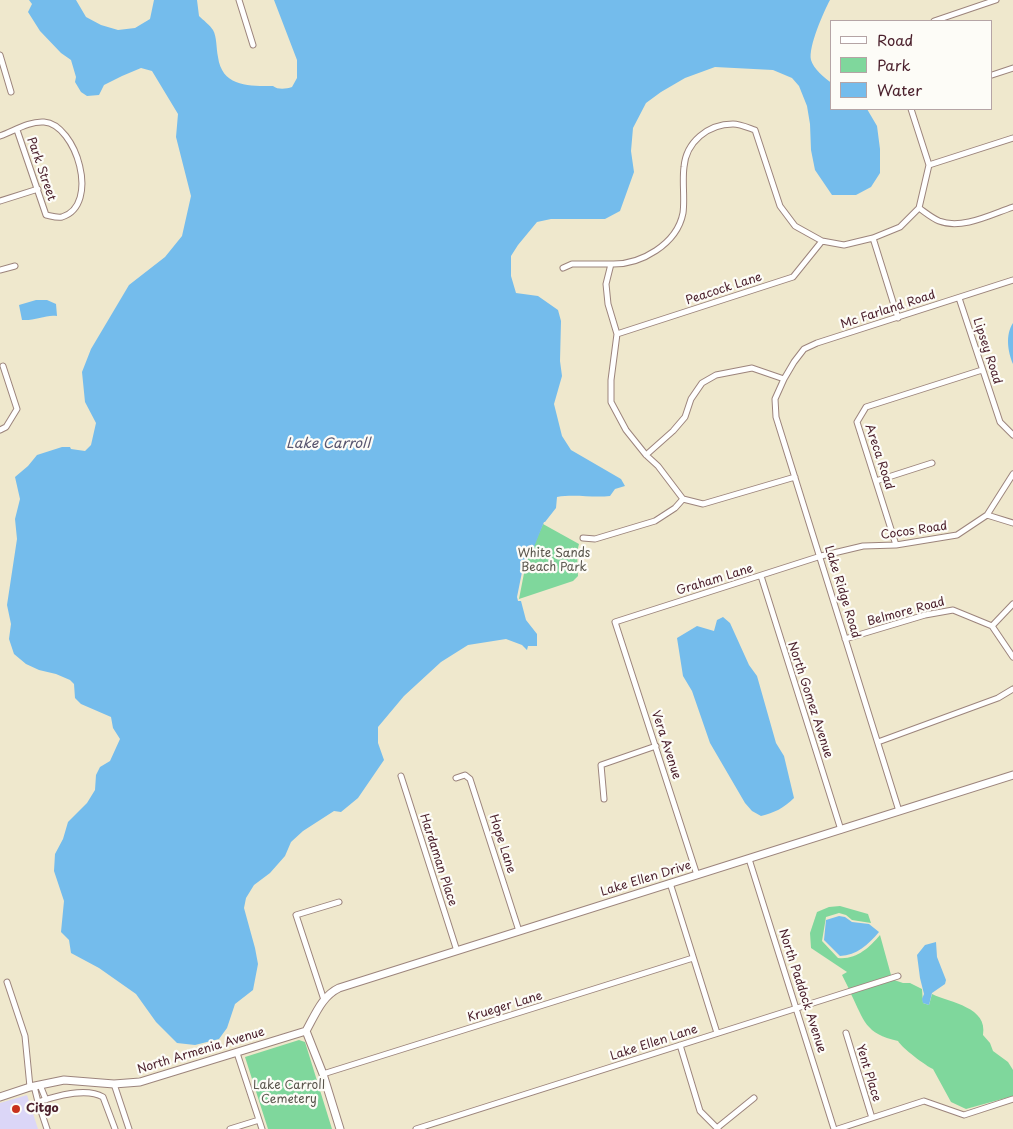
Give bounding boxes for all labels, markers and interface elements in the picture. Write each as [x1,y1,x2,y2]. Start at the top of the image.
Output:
legend [830,20,993,110]
text: Road [877,28,913,51]
text: Park [877,53,911,76]
text: Water [877,78,922,101]
street label: Park Street [23,135,59,203]
street label: Peacock Lane [684,270,764,308]
street label: Mc Farland Road [839,288,937,332]
street label: Lipsey Road [970,316,1004,386]
street label: Areca Road [862,422,896,492]
water label: Lake Carroll [286,436,370,452]
street label: Cocos Road [880,519,948,543]
street label: Lake Ridge Road [821,544,863,640]
park label: White Sands Beach Park [518,547,590,575]
street label: Graham Lane [675,561,755,599]
street label: Belmore Road [866,595,946,629]
street label: North Gomez Avenue [784,640,836,760]
street label: Vera Avenue [648,709,684,781]
street label: Hardaman Place [416,812,460,908]
street label: Hope Lane [486,813,518,875]
street label: Lake Ellen Drive [599,858,693,900]
street label: North Paddock Avenue [775,927,829,1055]
street label: Krueger Lane [466,989,544,1025]
street label: Lake Ellen Lane [608,1022,700,1064]
street label: North Armenia Avenue [136,1025,266,1077]
street label: Yent Place [852,1043,884,1103]
park label: Lake Carroll Cemetery [253,1079,325,1107]
place label: Citgo [26,1102,59,1116]
marker: Citgo [10,1103,22,1115]

